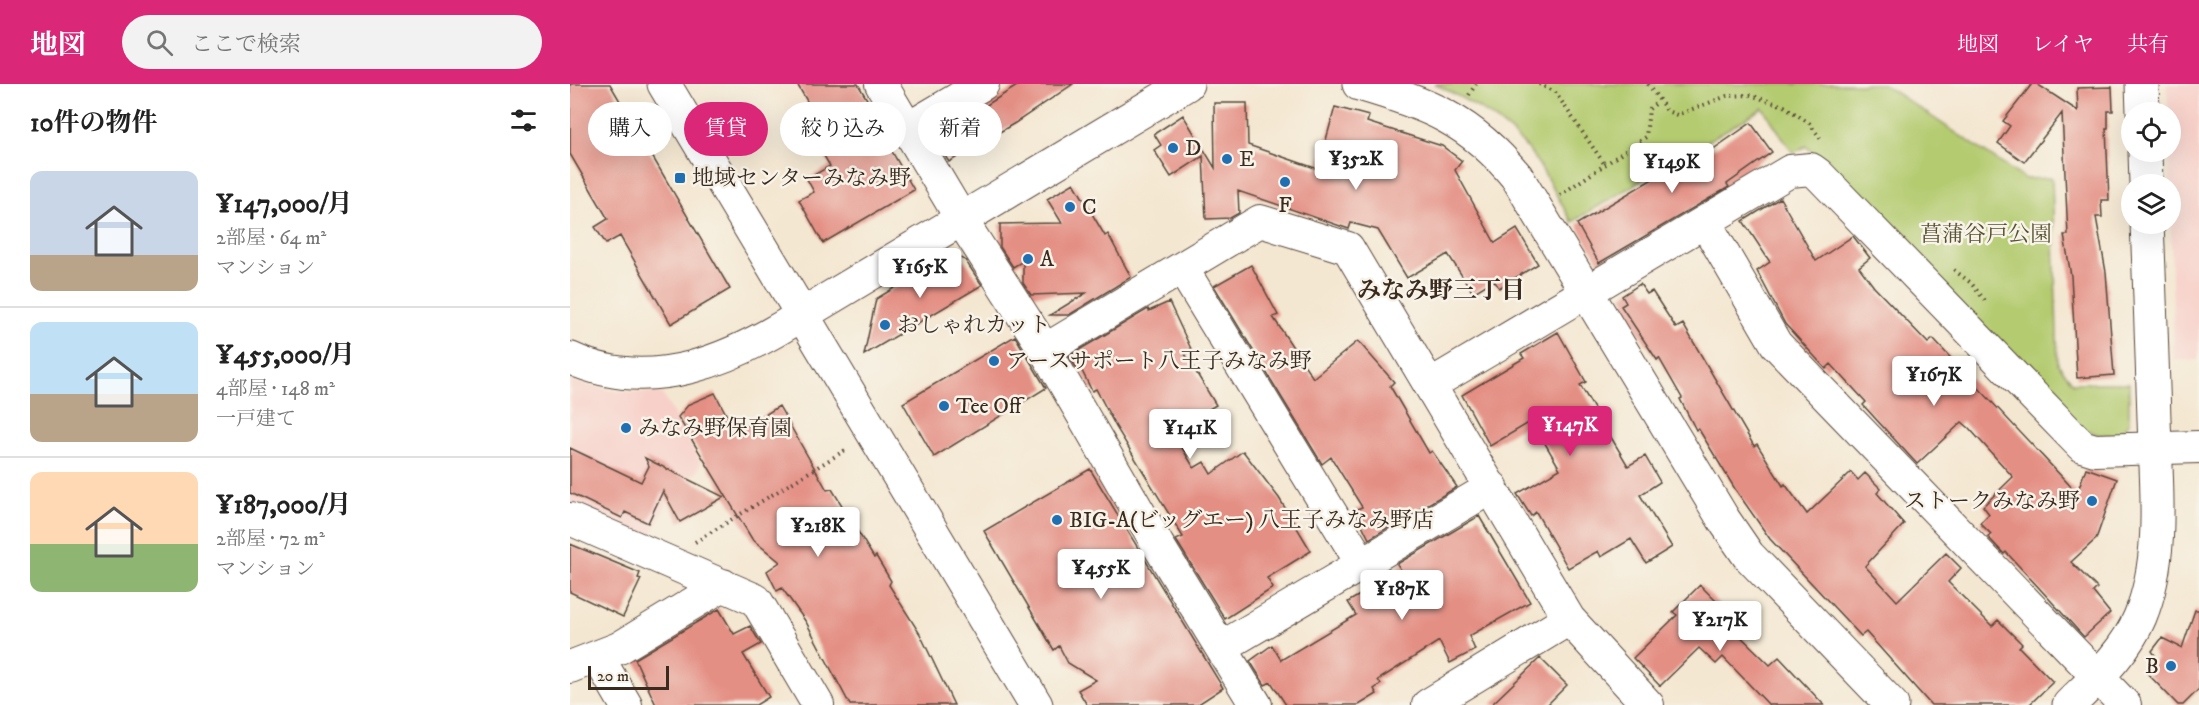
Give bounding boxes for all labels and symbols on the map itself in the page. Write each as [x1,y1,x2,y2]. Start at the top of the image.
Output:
place label: D [1185,135,1201,162]
pin: ¥352K [1314,140,1398,191]
marker: D [1166,141,1180,155]
pin: ¥149K [1630,143,1714,194]
place label: E [1239,146,1255,173]
marker: E [1220,152,1234,166]
place label: 地域センターみなみ野 [692,165,911,192]
marker: 地域センターみなみ野 [673,171,687,185]
marker: F [1278,175,1292,189]
place label: F [1278,192,1292,219]
place label: C [1082,194,1097,221]
marker: C [1063,200,1077,214]
park label: 菖蒲谷戸公園 [1920,221,2052,248]
place label: A [1040,246,1055,273]
pin: ¥165K [878,248,962,299]
marker: A [1021,252,1035,266]
district label: みなみ野三丁目 [1357,276,1525,306]
place label: おしゃれカット [897,312,1051,339]
marker: おしゃれカット [878,318,892,332]
place label: アースサポート八王子みなみ野 [1006,348,1312,375]
marker: アースサポート八王子みなみ野 [987,354,1001,368]
pin: ¥167K [1892,356,1976,407]
place label: Tee Off [956,393,1025,420]
marker: Tee Off [937,399,951,413]
pin: ¥147K [1528,406,1612,457]
pin: ¥141K [1148,409,1232,460]
place label: みなみ野保育園 [638,415,792,442]
marker: みなみ野保育園 [619,421,633,435]
place label: ストークみなみ野 [1904,488,2080,515]
marker: ストークみなみ野 [2085,494,2099,508]
pin: ¥218K [776,507,860,558]
place label: BIG-A(ビッグエー) 八王子みなみ野店 [1069,507,1434,534]
marker: BIG-A(ビッグエー) 八王子みなみ野店 [1050,513,1064,527]
pin: ¥455K [1059,549,1143,600]
pin: ¥187K [1360,570,1444,621]
pin: ¥217K [1678,601,1762,652]
place label: B [2145,653,2159,680]
marker: B [2164,659,2178,673]
scale bar [588,663,669,690]

